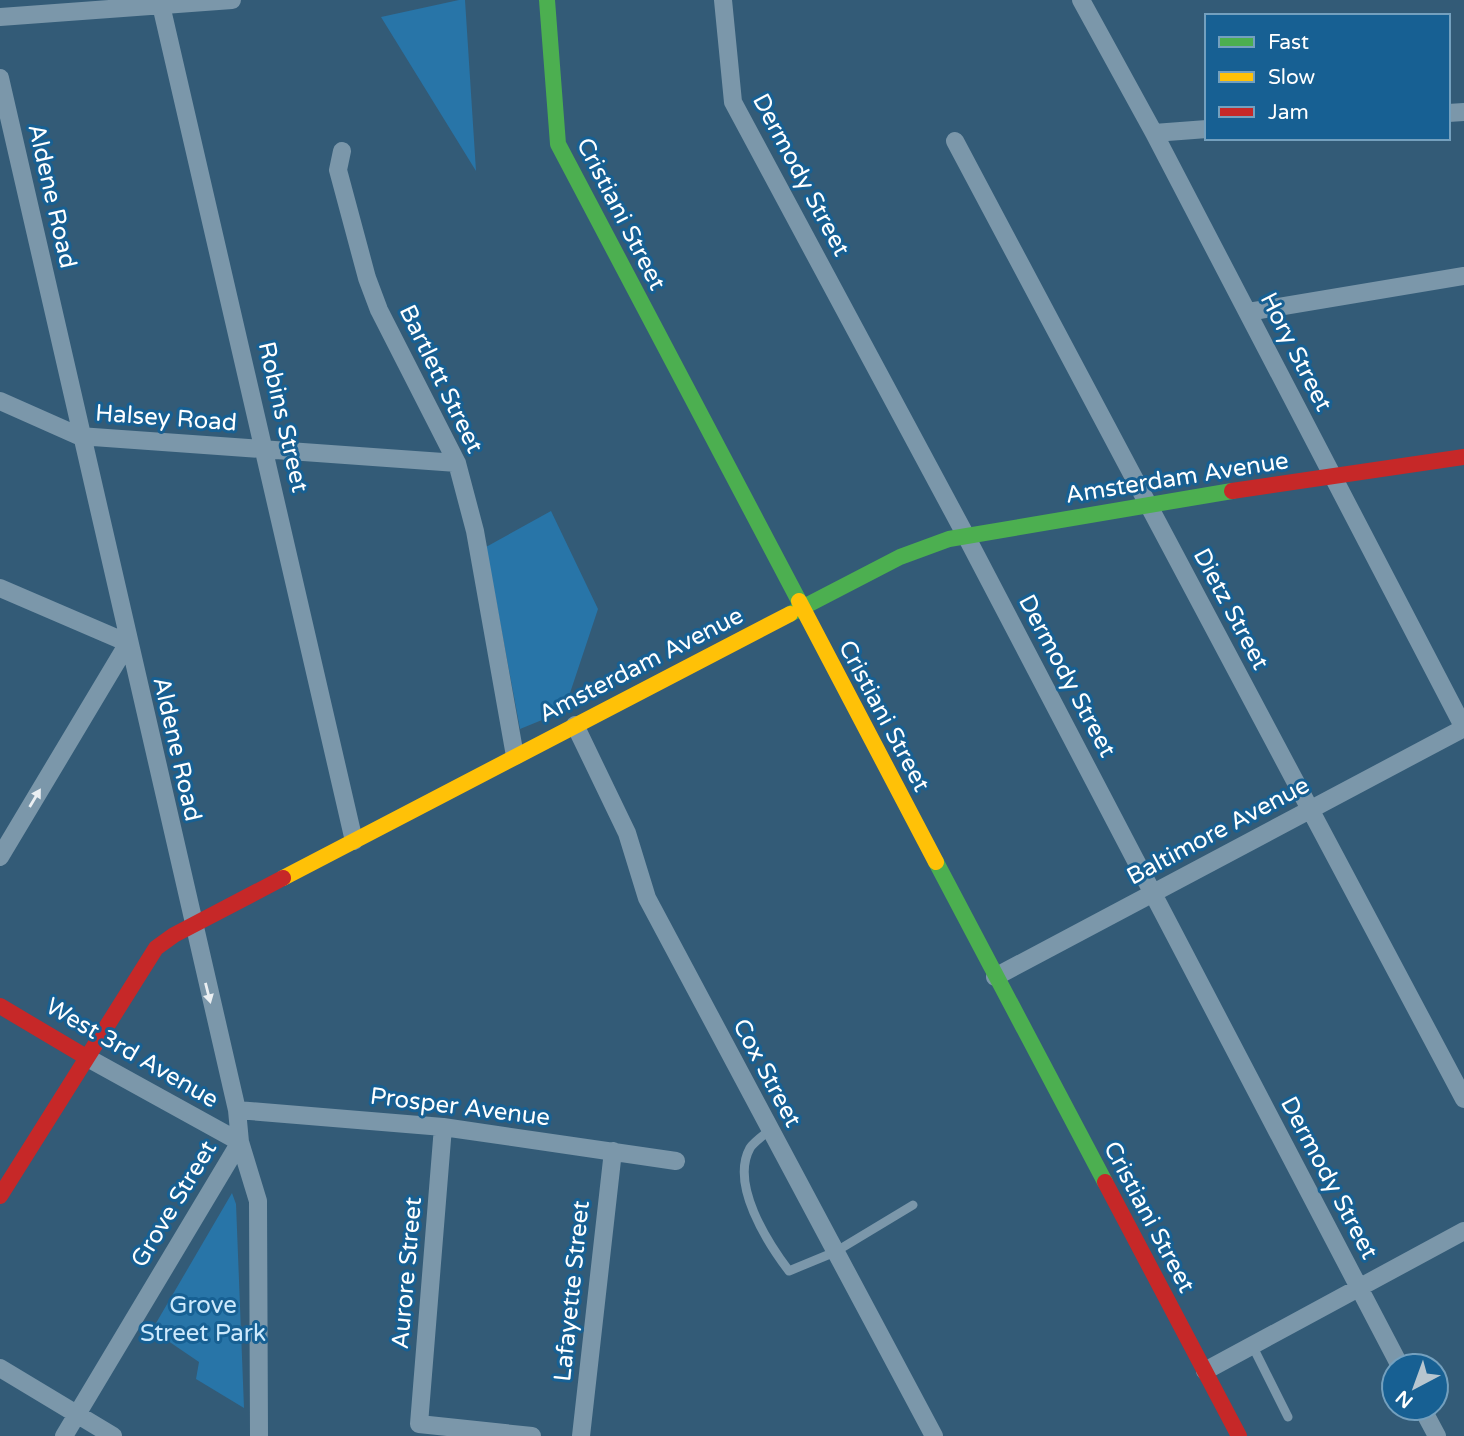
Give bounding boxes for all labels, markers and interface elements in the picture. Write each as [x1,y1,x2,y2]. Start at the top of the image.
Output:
legend [1205,14,1450,140]
text: Fast [1268,30,1309,55]
text: Slow [1268,65,1316,90]
street label: Dermody Street [746,89,856,261]
text: Jam [1268,100,1309,125]
street label: Aldene Road [21,121,83,271]
street label: Cristiani Street [570,133,672,295]
street label: Hory Street [1254,288,1338,416]
street label: Bartlett Street [393,300,489,458]
street label: Robins Street [252,339,314,495]
street label: Halsey Road [94,399,238,437]
street label: Amsterdam Avenue [1063,446,1291,510]
street label: Dietz Street [1187,543,1275,675]
street label: Dermody Street [1012,590,1122,762]
street label: Amsterdam Avenue [534,601,748,729]
street label: Cristiani Street [832,635,936,797]
street label: Aldene Road [146,674,208,824]
street label: Baltimore Avenue [1122,771,1314,891]
one-way arrow [29,789,41,808]
one-way arrow [203,982,214,1004]
street label: West 3rd Avenue [40,992,224,1114]
street label: Cox Street [726,1014,808,1132]
street label: Prosper Avenue [368,1082,552,1132]
street label: Dermody Street [1274,1092,1384,1264]
street label: Grove Street [125,1135,223,1273]
street label: Cristiani Street [1097,1136,1201,1298]
street label: Aurore Street [386,1196,428,1350]
street label: Lafayette Street [548,1199,596,1383]
park label: Grove Street Park [140,1291,266,1348]
north arrow [1380,1352,1450,1422]
text: N [1392,1386,1417,1412]

